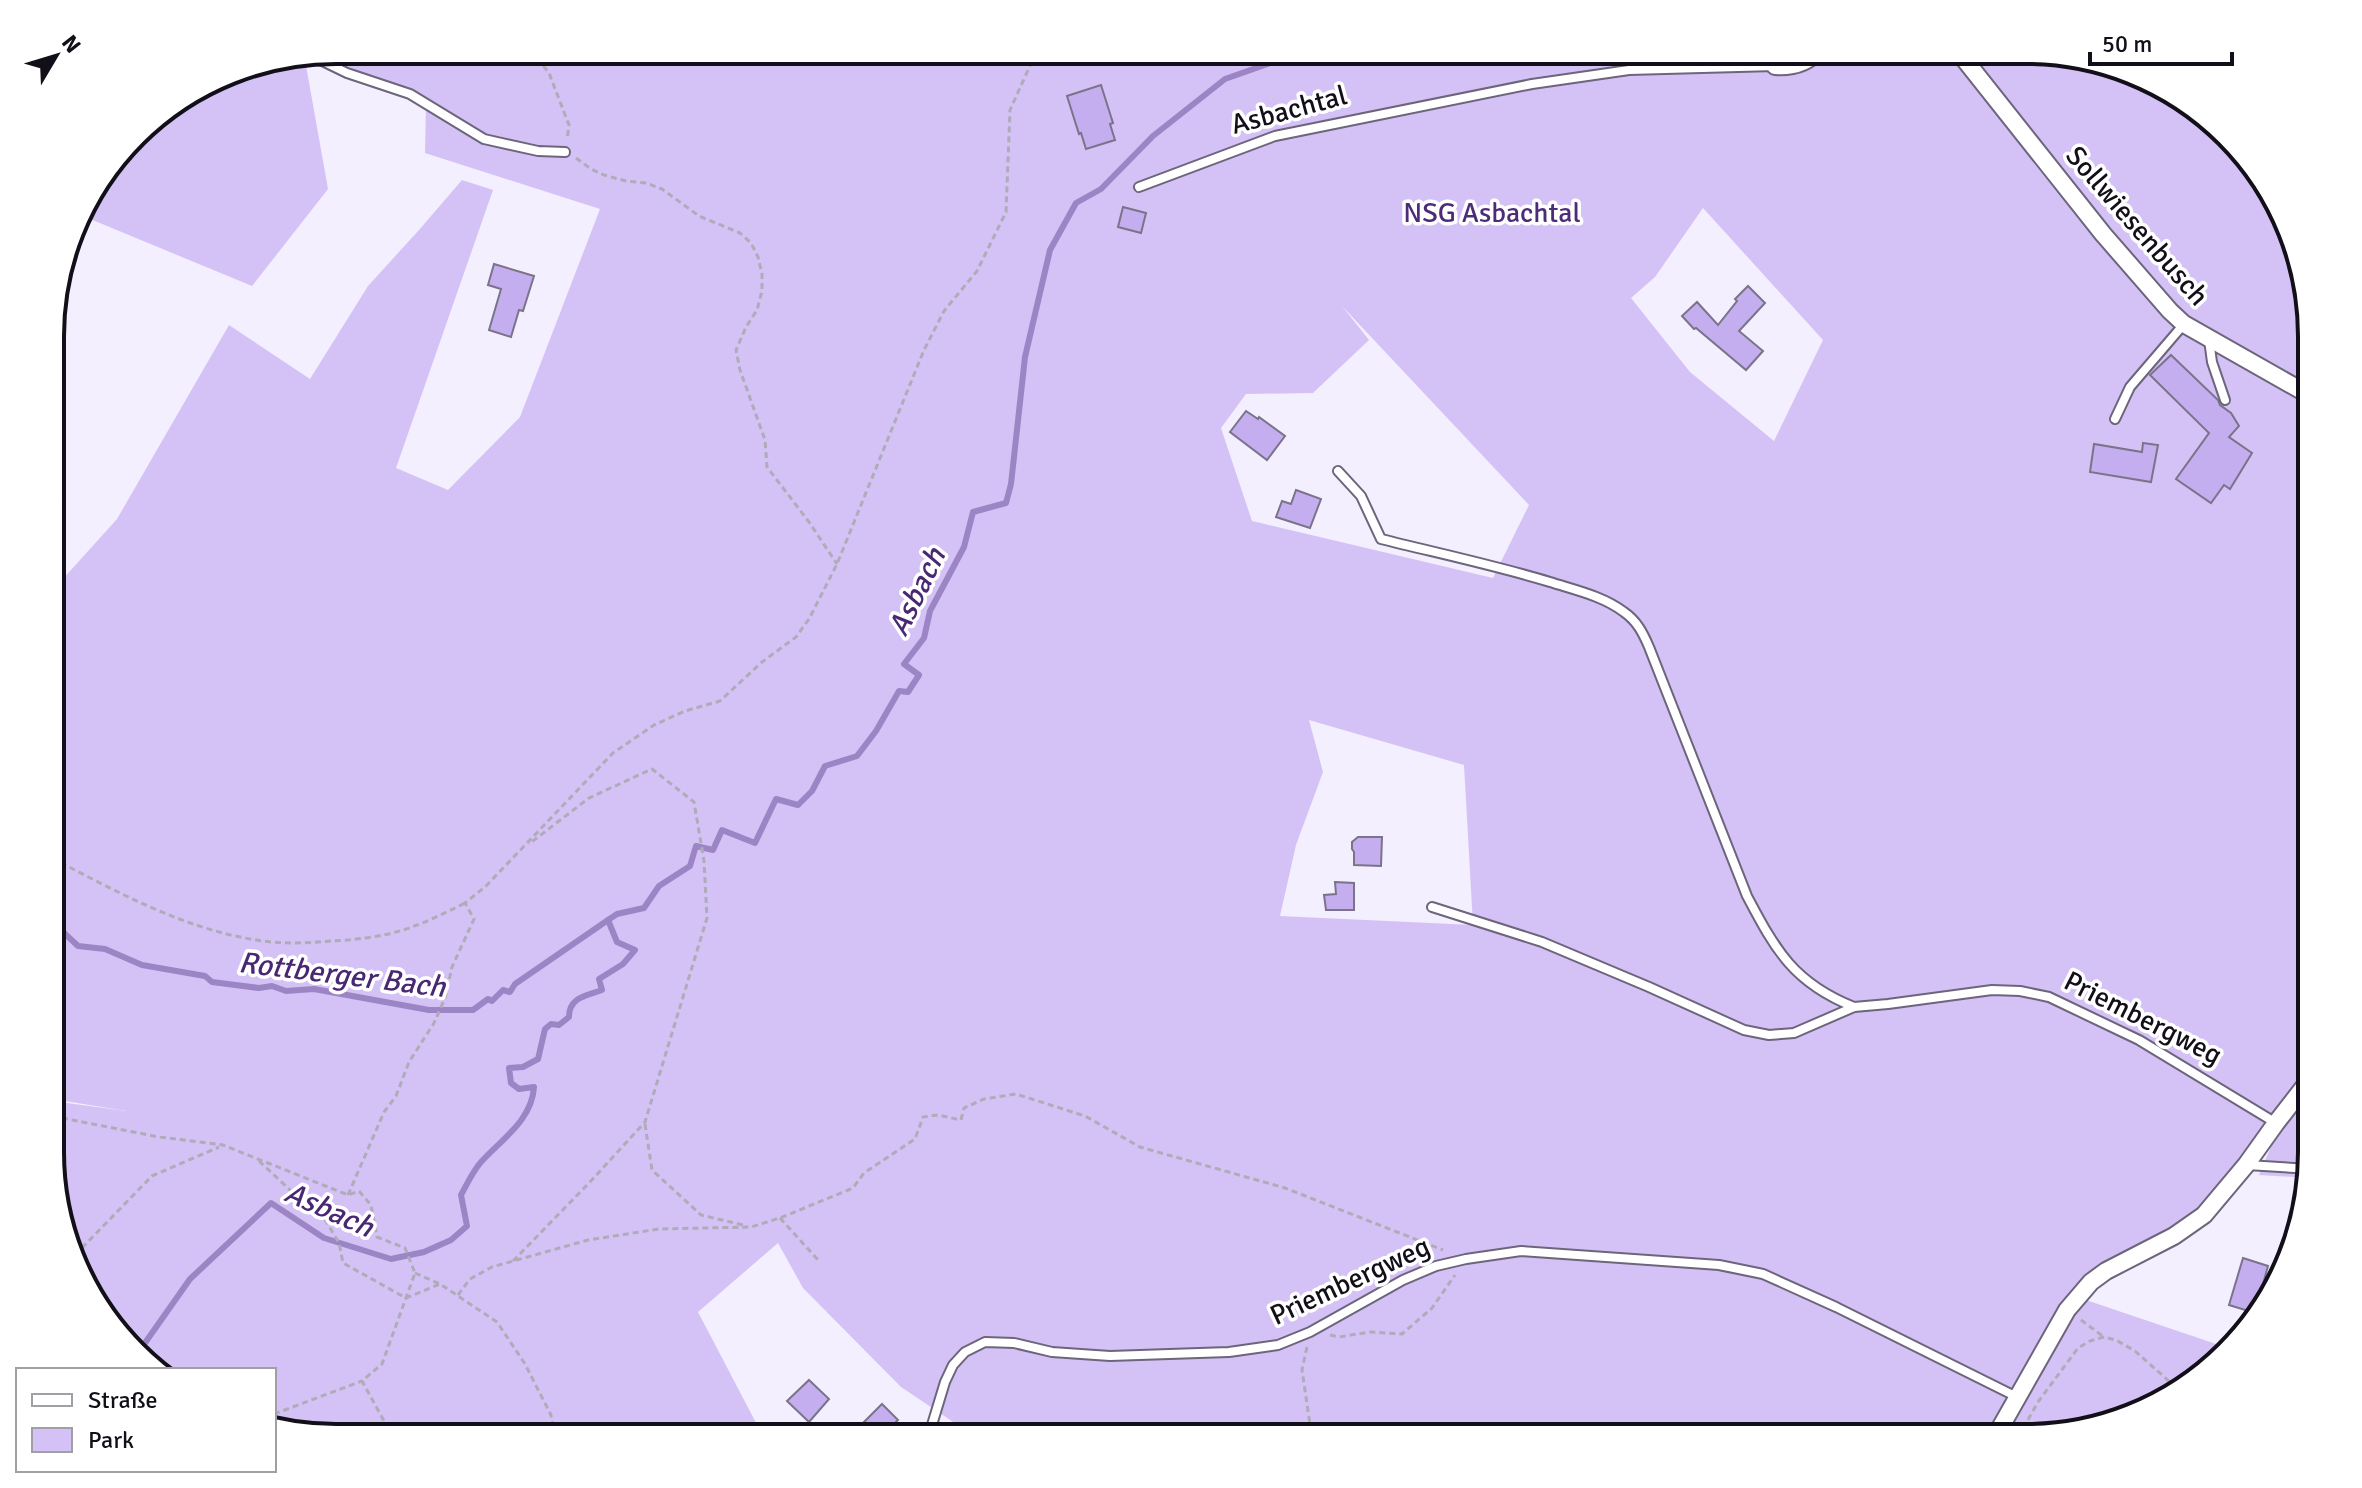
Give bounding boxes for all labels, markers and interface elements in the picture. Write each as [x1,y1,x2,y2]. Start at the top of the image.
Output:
north arrow [16,16,96,96]
scale bar [2090,16,2232,66]
text: 50 m [2102,29,2152,59]
text: N [56,30,87,58]
street label: Asbachtal [1227,78,1351,142]
street label: Sollwiesenbusch [2058,139,2216,313]
park label: NSG Asbachtal [1403,196,1581,230]
water label: Asbach [880,542,954,642]
water label: Rottberger Bach [237,944,448,1006]
street label: Priembergweg [2058,964,2228,1072]
water label: Asbach [279,1174,380,1246]
street label: Priembergweg [1265,1229,1435,1333]
legend [16,1368,276,1472]
text: Straße [88,1385,158,1415]
text: Park [88,1425,134,1455]

